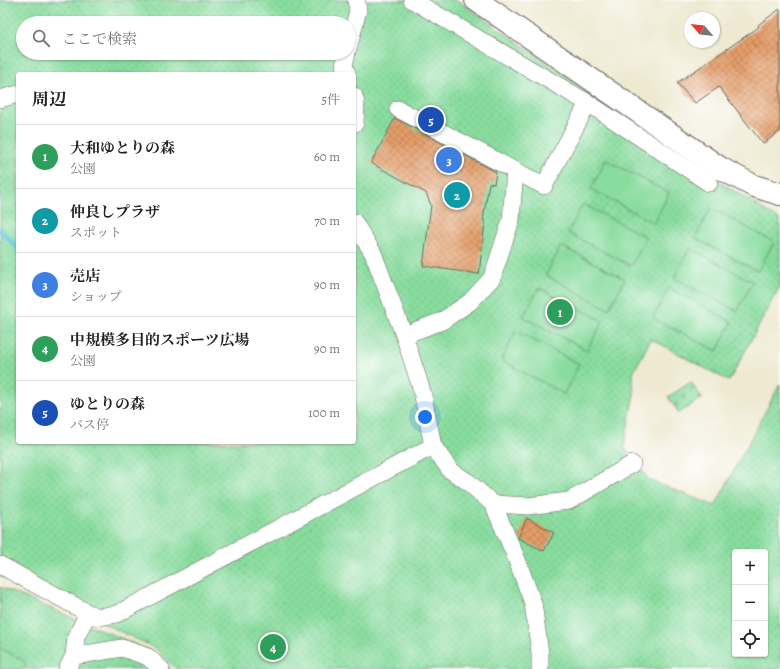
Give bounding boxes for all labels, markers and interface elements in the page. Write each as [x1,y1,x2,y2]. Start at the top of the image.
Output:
north arrow [684,12,720,48]
search box [16,16,356,60]
icon: search [30,27,52,49]
text: ここで検索 [62,29,137,49]
text: 周辺 [32,88,66,111]
text: 5件 [321,91,340,108]
pin: 5 [418,105,444,135]
text: 大和ゆとりの森 [70,138,175,158]
pin: 3 [436,145,462,175]
text: 1 [43,148,47,165]
text: 60 m [314,148,340,165]
text: 公園 [70,160,96,177]
pin: 2 [444,180,470,210]
text: 仲良しプラザ [70,202,160,222]
text: 2 [42,212,48,229]
text: 70 m [314,212,340,229]
text: スポット [70,224,122,241]
text: 売店 [70,266,100,286]
text: 3 [42,276,48,293]
text: 90 m [314,276,340,293]
text: ショップ [70,288,122,305]
pin: 1 [547,297,573,327]
text: 中規模多目的スポーツ広場 [70,330,249,350]
text: 4 [42,340,48,357]
text: 90 m [314,340,340,357]
text: 公園 [70,352,96,369]
text: ゆとりの森 [70,394,145,414]
text: 5 [42,404,48,421]
text: 100 m [308,404,340,421]
your location [415,407,435,427]
text: バス停 [70,416,109,433]
map controls [732,549,768,657]
button: + [732,549,768,585]
button: − [732,585,768,621]
button: locate [732,621,768,657]
pin: 4 [260,632,286,662]

